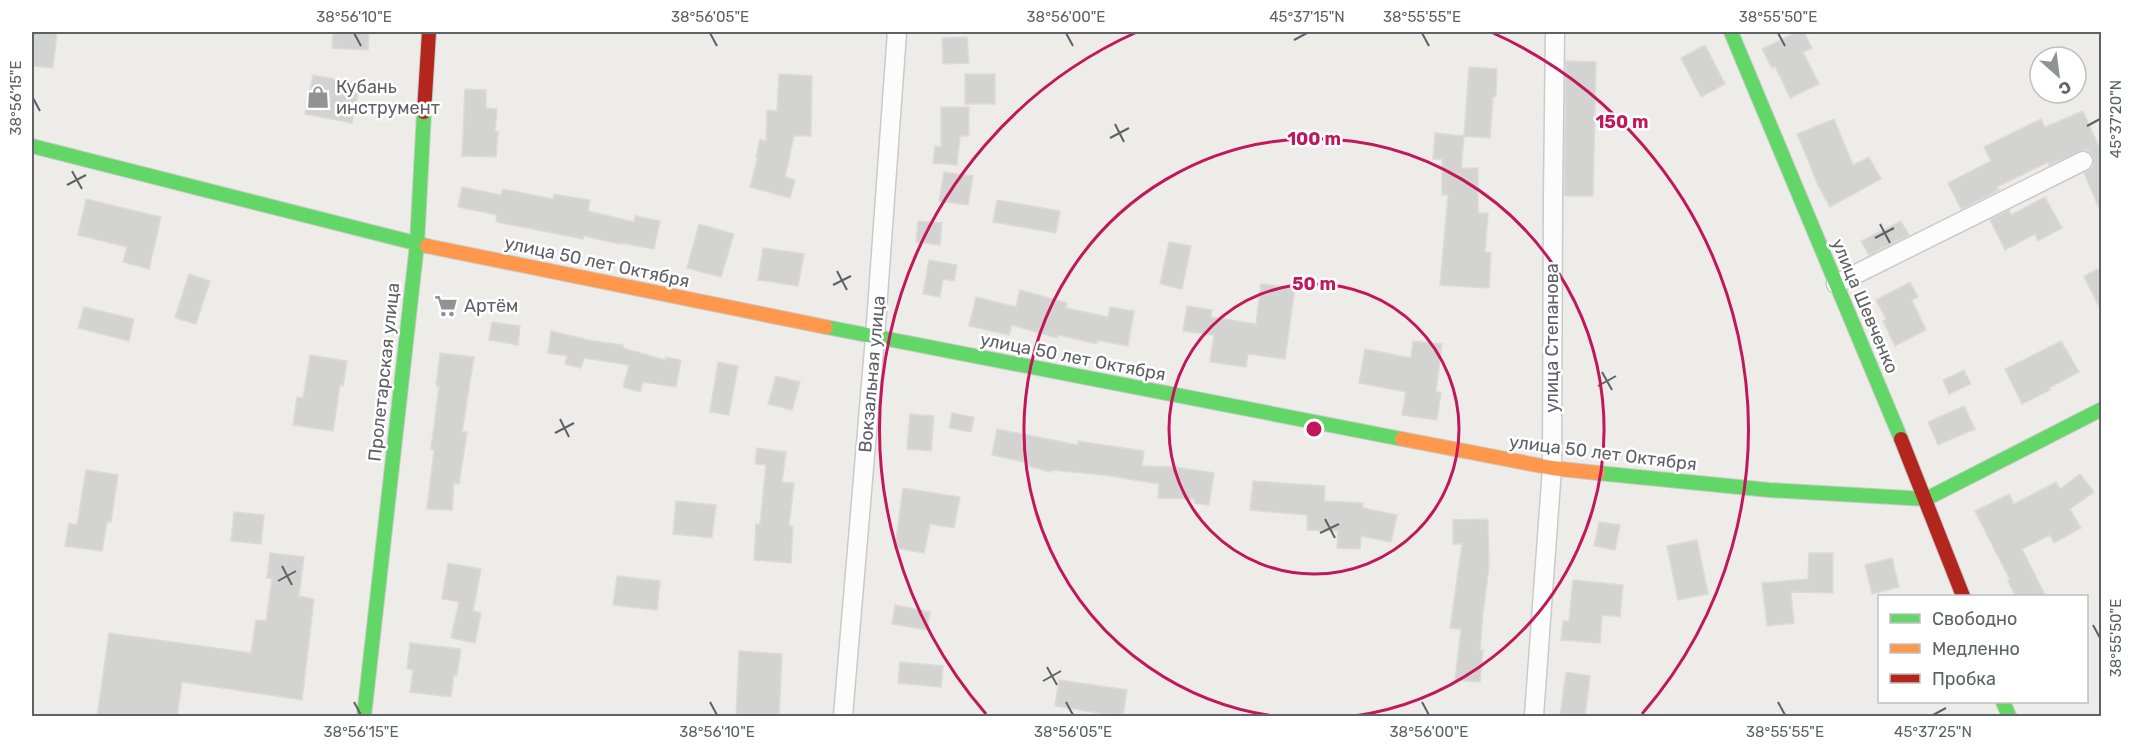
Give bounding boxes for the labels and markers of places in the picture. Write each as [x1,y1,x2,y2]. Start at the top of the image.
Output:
place label: Кубань инструмент [336,76,440,119]
shop icon: Кубань инструмент [305,84,331,110]
supermarket icon: Артём [433,293,459,319]
place label: Артём [464,295,518,317]
centre of rings [1304,419,1324,439]

